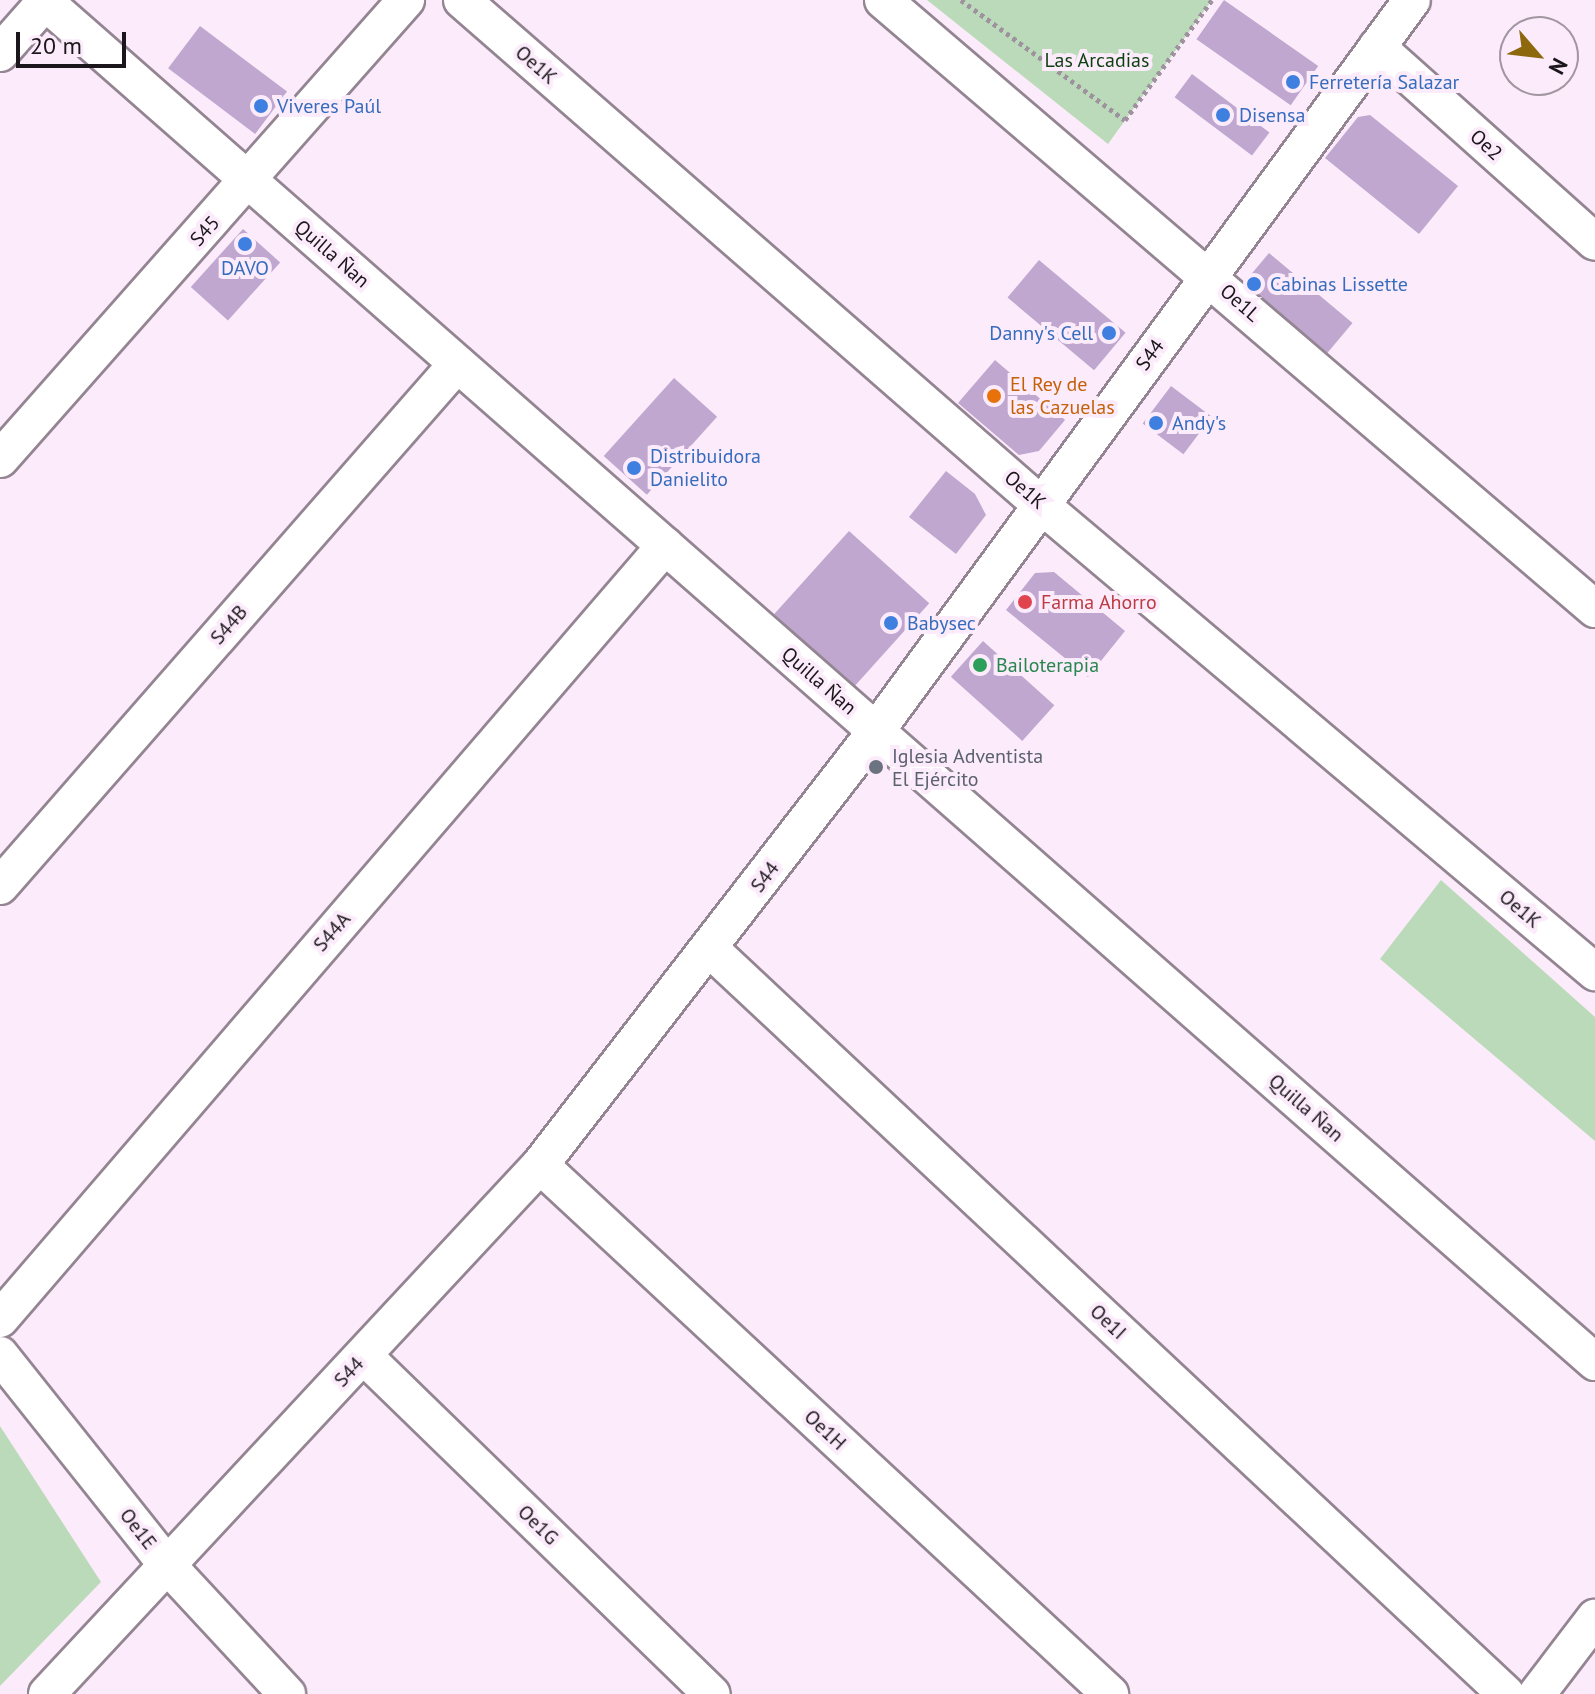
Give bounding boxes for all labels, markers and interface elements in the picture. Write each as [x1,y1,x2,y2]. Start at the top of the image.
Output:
scale bar [20,16,130,66]
north arrow [1499,16,1579,96]
text: 20 m [30,30,82,61]
street label: Oe1K [510,41,562,89]
park label: Las Arcadias [1044,48,1150,72]
text: N [1543,53,1574,79]
place label: Ferretería Salazar [1309,70,1459,94]
marker: Ferretería Salazar [1284,73,1302,91]
place label: Viveres Paúl [277,94,381,118]
marker: Viveres Paúl [252,97,270,115]
place label: Disensa [1239,103,1305,127]
marker: Disensa [1214,106,1232,124]
street label: Oe2 [1465,124,1507,166]
street label: S45 [185,211,225,251]
street label: Quilla Ñan [290,215,374,293]
marker: DAVO [236,235,254,253]
place label: DAVO [221,256,269,280]
place label: Cabinas Lissette [1270,272,1408,296]
marker: Cabinas Lissette [1245,275,1263,293]
street label: Oe1L [1215,279,1265,327]
place label: Danny's Cell [989,321,1093,345]
marker: Danny's Cell [1100,324,1118,342]
street label: S44 [1131,335,1169,375]
place label: El Rey de las Cazuelas [1010,372,1115,419]
marker: El Rey de las Cazuelas [985,387,1003,405]
place label: Andy's [1172,411,1226,435]
marker: Andy's [1147,414,1165,432]
place label: Distribuidora Danielito [650,444,761,491]
marker: Distribuidora Danielito [625,459,643,477]
street label: Oe1K [999,466,1051,514]
place label: Farma Ahorro [1041,590,1157,614]
marker: Farma Ahorro [1016,593,1034,611]
street label: S44B [205,600,253,650]
place label: Babysec [907,611,976,635]
marker: Babysec [882,614,900,632]
street label: Quilla Ñan [777,642,861,720]
place label: Bailoterapia [996,653,1099,677]
marker: Bailoterapia [971,656,989,674]
place label: Iglesia Adventista El Ejército [892,744,1044,791]
marker: Iglesia Adventista El Ejército [867,758,885,776]
street label: S44 [746,857,784,897]
street label: Oe1K [1494,885,1546,933]
street label: S44A [308,907,356,957]
street label: Quilla Ñan [1264,1069,1348,1147]
street label: Oe1I [1085,1299,1131,1345]
street label: S44 [329,1352,369,1392]
street label: Oe1H [799,1405,851,1455]
street label: Oe1G [513,1500,563,1550]
street label: Oe1E [115,1504,161,1554]

